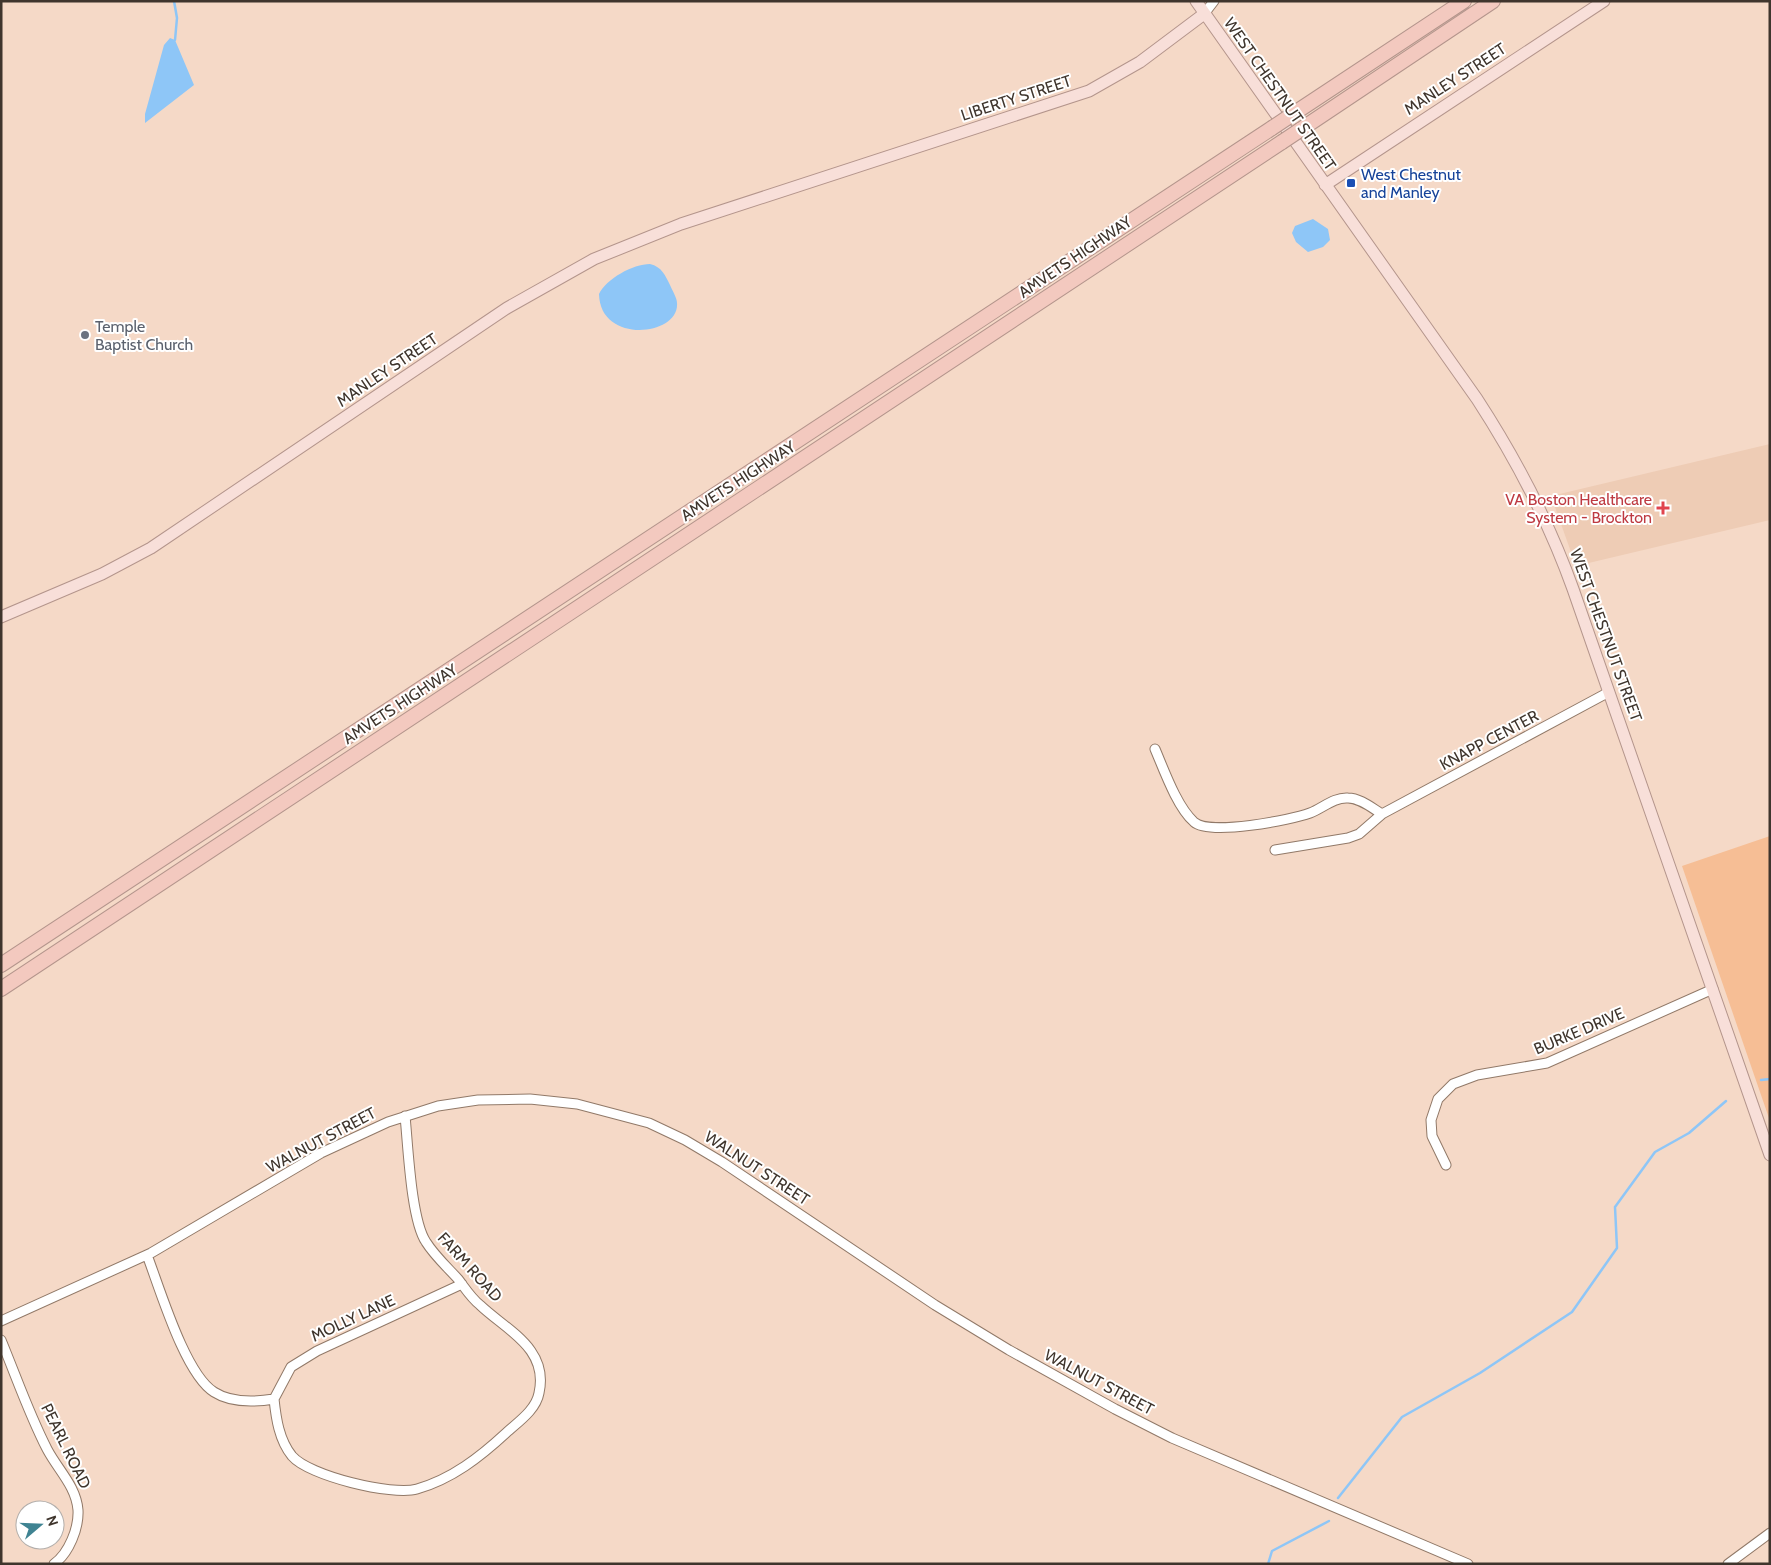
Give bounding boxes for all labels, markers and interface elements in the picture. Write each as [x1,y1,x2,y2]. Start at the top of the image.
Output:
street label: WEST CHESTNUT STREET [1220,14,1340,174]
street label: MANLEY STREET [1401,39,1510,119]
street label: LIBERTY STREET [958,71,1074,125]
place label: West Chestnut and Manley [1361,165,1461,202]
marker: West Chestnut and Manley [1345,177,1357,189]
street label: AMVETS HIGHWAY [1015,212,1136,302]
place label: Temple Baptist Church [95,317,193,354]
marker: Temple Baptist Church [79,329,91,341]
street label: MANLEY STREET [333,329,441,411]
street label: AMVETS HIGHWAY [677,436,800,525]
place label: VA Boston Healthcare System - Brockton [1505,490,1652,527]
marker: VA Boston Healthcare System - Brockton [1656,501,1670,515]
street label: WEST CHESTNUT STREET [1566,546,1646,724]
street label: AMVETS HIGHWAY [339,659,462,748]
street label: KNAPP CENTER [1436,706,1542,774]
street label: BURKE DRIVE [1531,1003,1627,1059]
street label: WALNUT STREET [263,1103,379,1177]
street label: WALNUT STREET [701,1127,813,1209]
street label: FARM ROAD [434,1228,506,1306]
street label: MOLLY LANE [308,1290,398,1346]
street label: WALNUT STREET [1041,1345,1157,1419]
street label: PEARL ROAD [37,1400,95,1492]
north arrow [15,1500,65,1550]
text: N [42,1513,62,1528]

